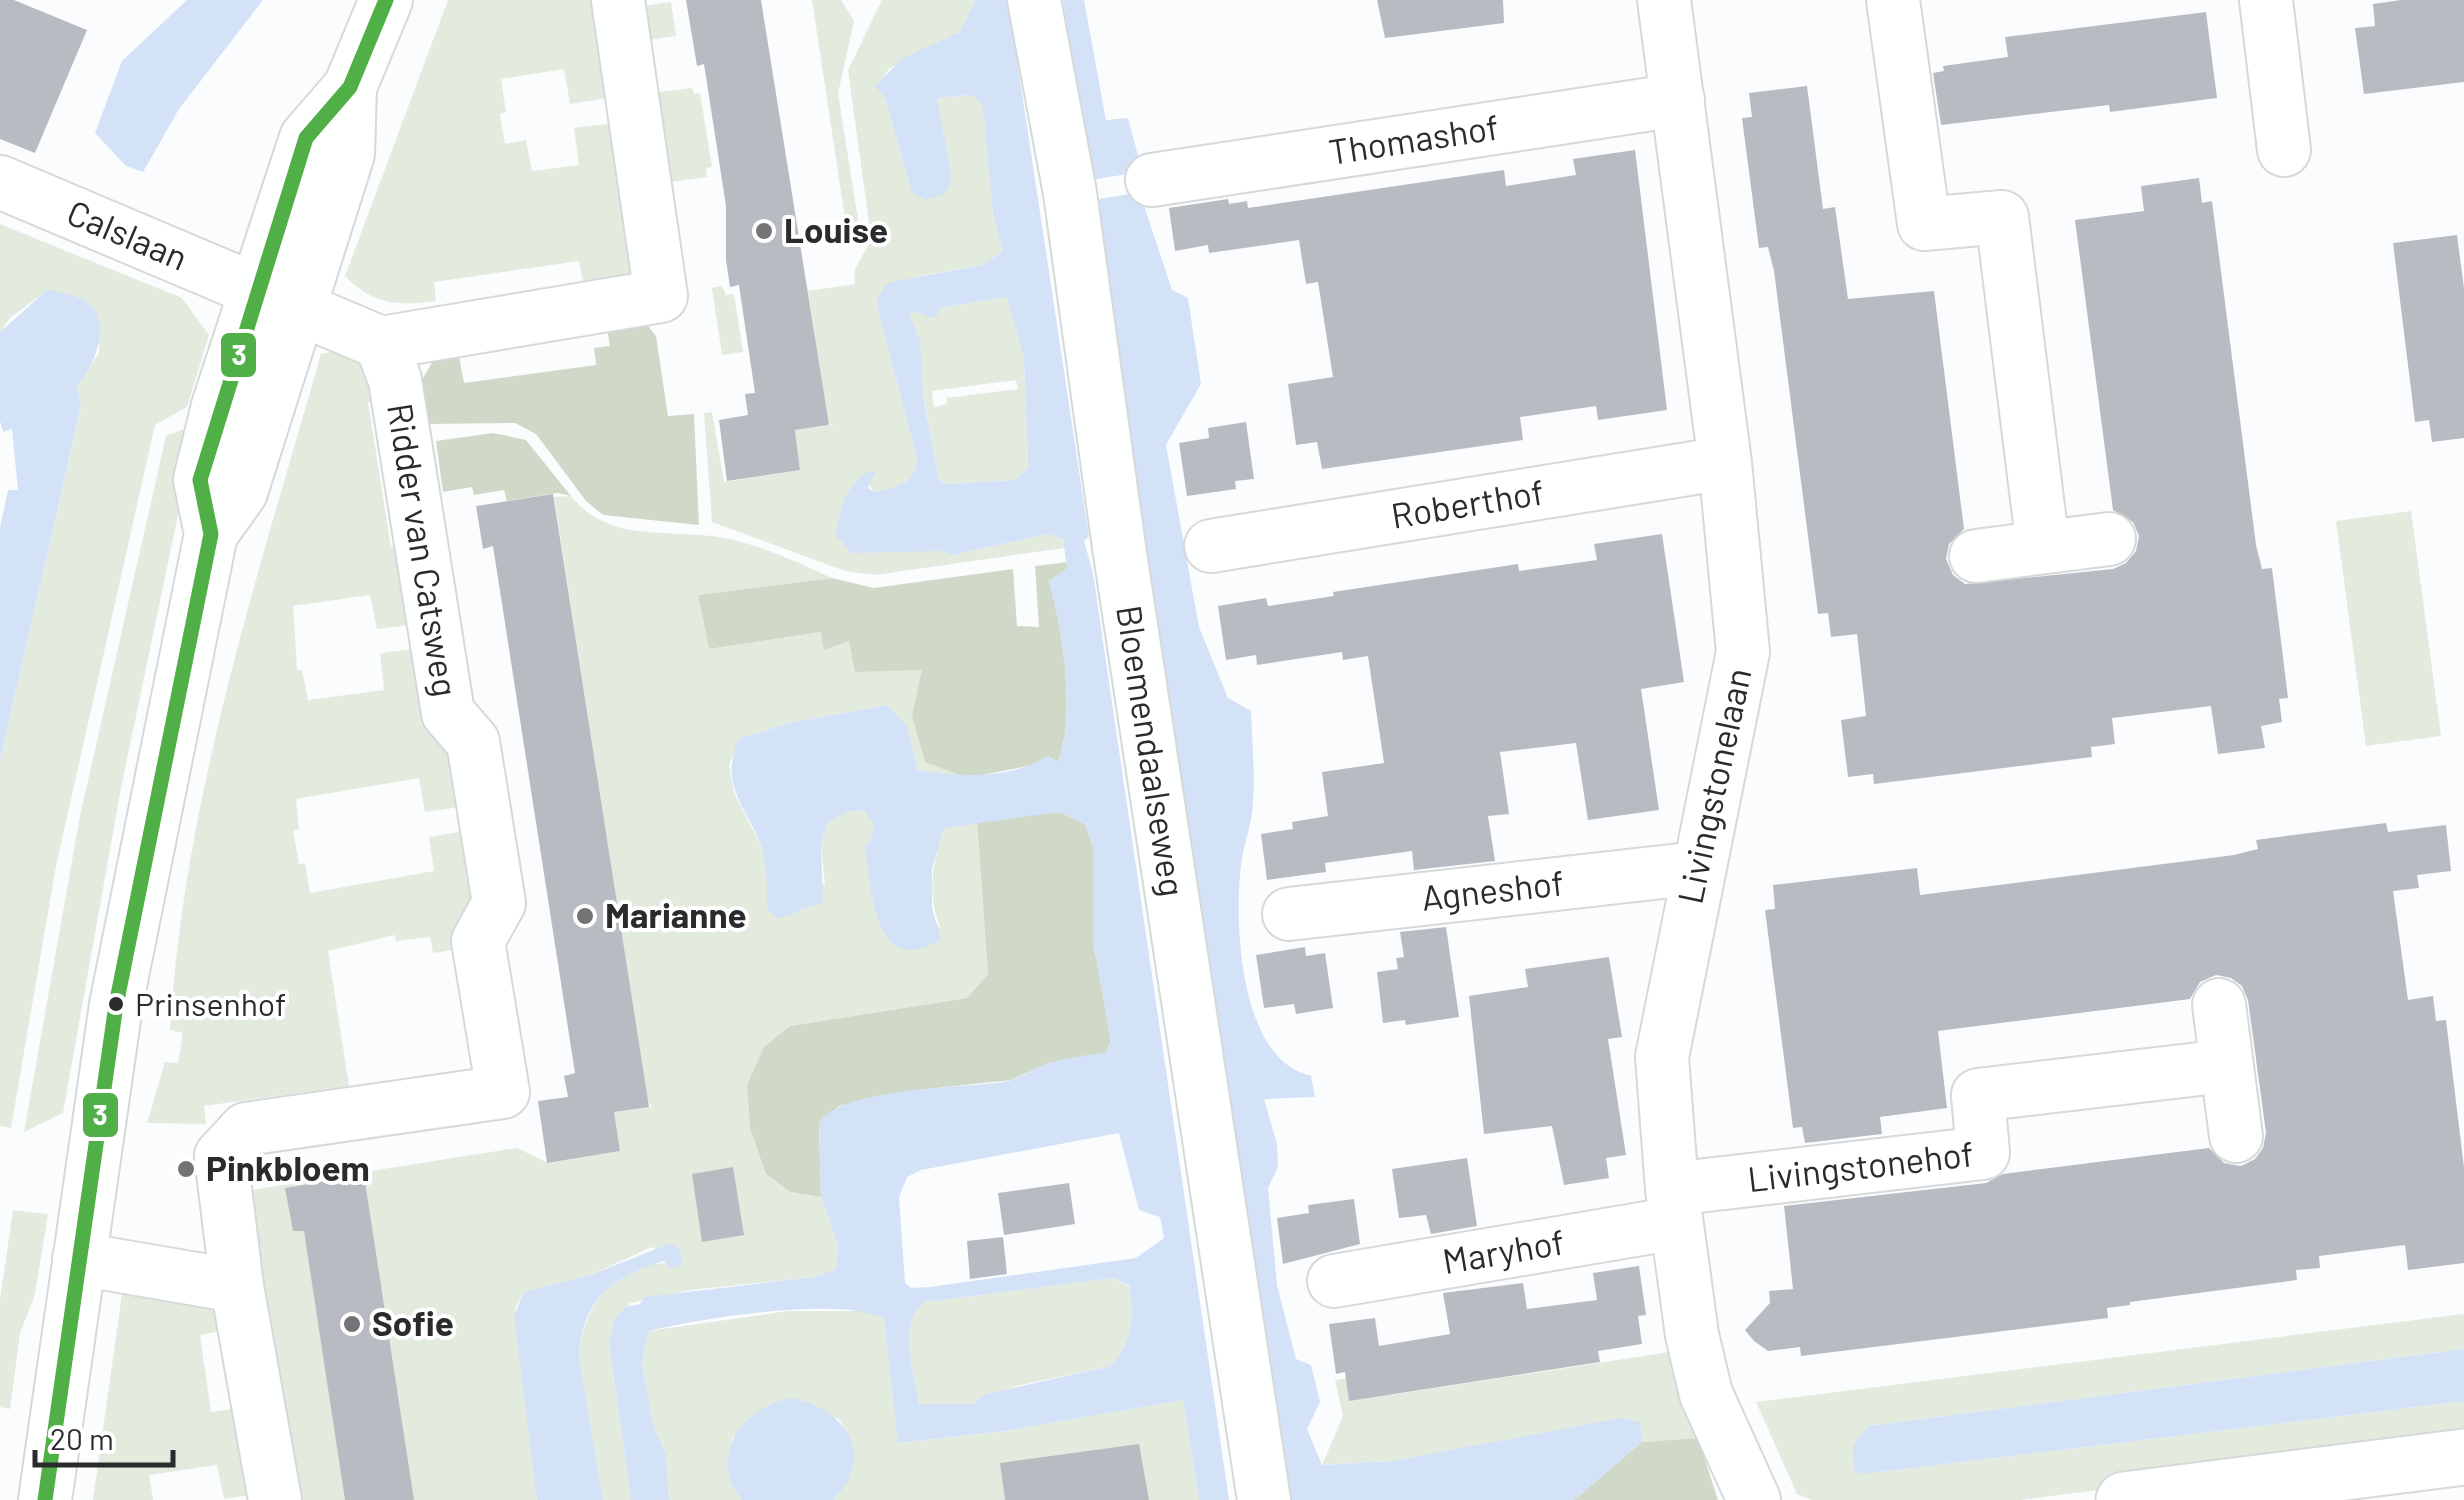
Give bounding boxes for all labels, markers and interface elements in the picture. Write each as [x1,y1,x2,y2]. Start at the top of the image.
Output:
street label: Thomashof [1326,105,1502,172]
street label: Calslaan [61,190,194,278]
place label: Louise [784,208,888,250]
marker: Louise [753,220,775,242]
line badge: 3 [219,331,258,379]
text: 3 [231,337,247,371]
street label: Ridder van Catsweg [380,400,468,699]
street label: Roberthof [1388,470,1547,536]
street label: Bloemendaalseweg [1109,602,1195,899]
street label: Livingstonelaan [1668,664,1759,907]
street label: Agneshof [1419,860,1566,918]
place label: Marianne [605,893,747,935]
marker: Marianne [574,905,596,927]
place label: Prinsenhof [135,984,286,1022]
marker: Prinsenhof [106,994,126,1014]
line badge: 3 [81,1091,120,1139]
text: 3 [92,1097,108,1131]
street label: Livingstonehof [1745,1131,1976,1199]
place label: Pinkbloem [206,1146,370,1188]
marker: Pinkbloem [175,1158,197,1180]
street label: Maryhof [1439,1219,1567,1281]
place label: Sofie [372,1301,454,1343]
marker: Sofie [341,1313,363,1335]
scale bar [35,1405,172,1467]
text: 20 m [50,1420,114,1456]

